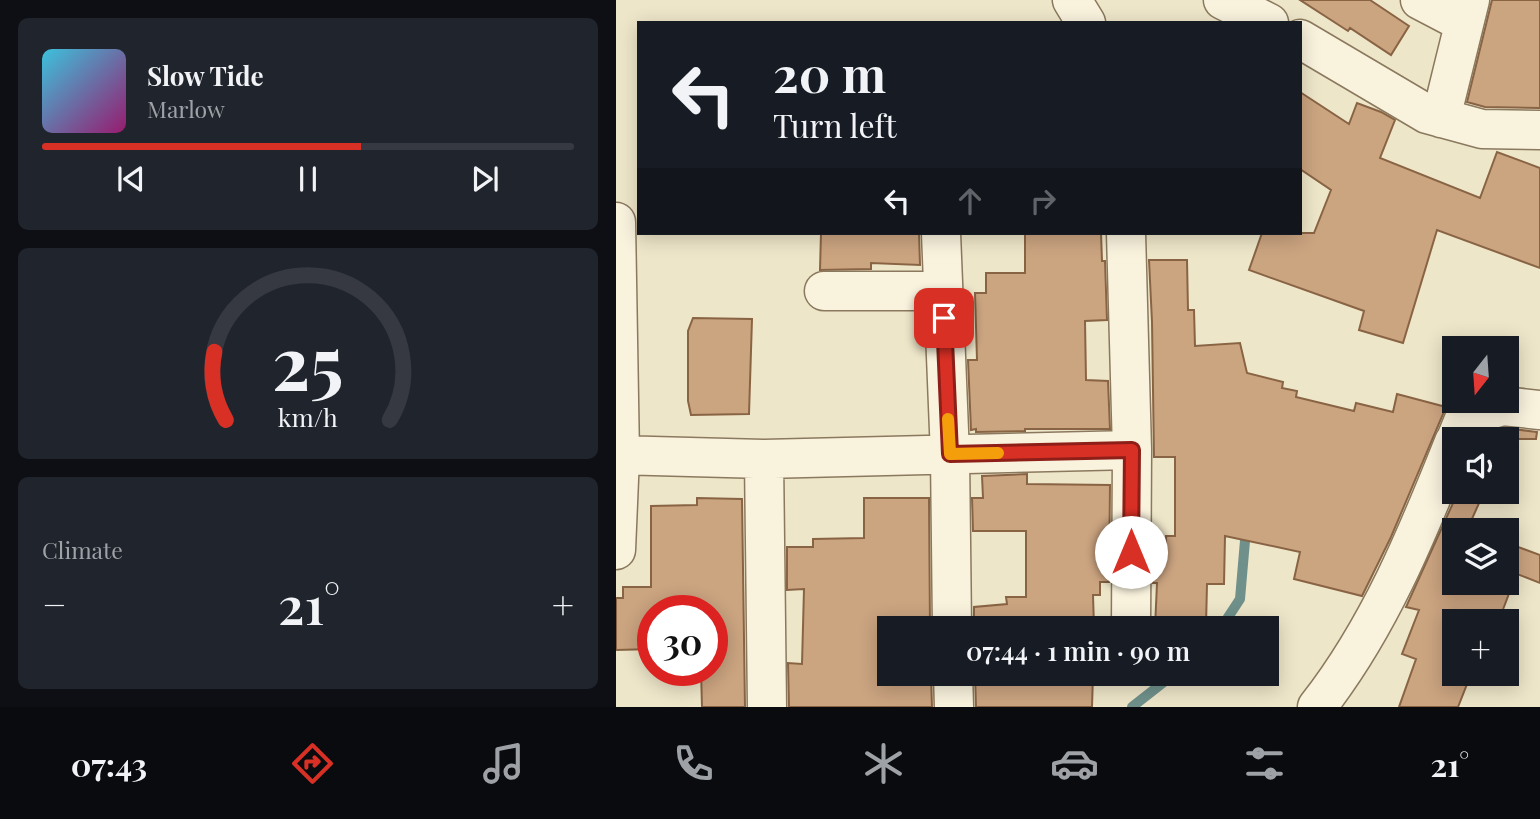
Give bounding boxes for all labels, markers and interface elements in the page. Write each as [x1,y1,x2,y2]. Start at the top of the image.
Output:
text: 20 m [773,40,886,105]
icon: left [658,49,749,140]
text: Slow Tide [147,58,264,93]
text: Marlow [147,93,225,124]
text: Turn left [773,103,897,146]
icon: previous [112,160,150,198]
icon: pause [289,160,327,198]
icon: next [466,160,504,198]
icon: left [878,182,916,220]
icon: ahead [951,182,989,220]
icon: right [1024,182,1062,220]
pin [914,288,974,348]
icon: arrive [925,299,963,337]
text: 25 [272,311,344,408]
north arrow [1442,336,1519,413]
map controls [1442,336,1519,686]
text: km/h [278,399,338,432]
button: sound [1442,427,1519,504]
position arrow [1094,515,1168,589]
button: layers [1442,518,1519,595]
text: Climate [42,534,123,565]
text: 21° [278,569,340,638]
text: − [42,578,67,629]
text: + [552,578,574,629]
speed limit sign: 30 [637,595,728,686]
button: + [1442,609,1519,686]
text: 07:44 · 1 min · 90 m [966,633,1190,668]
icon: directions [288,739,337,788]
icon: music [479,739,528,788]
icon: phone [669,739,718,788]
icon: climate [859,739,908,788]
icon: car [1050,739,1099,788]
icon: filters [1240,739,1289,788]
text: 07:43 [71,742,147,785]
text: 21° [1431,742,1469,785]

